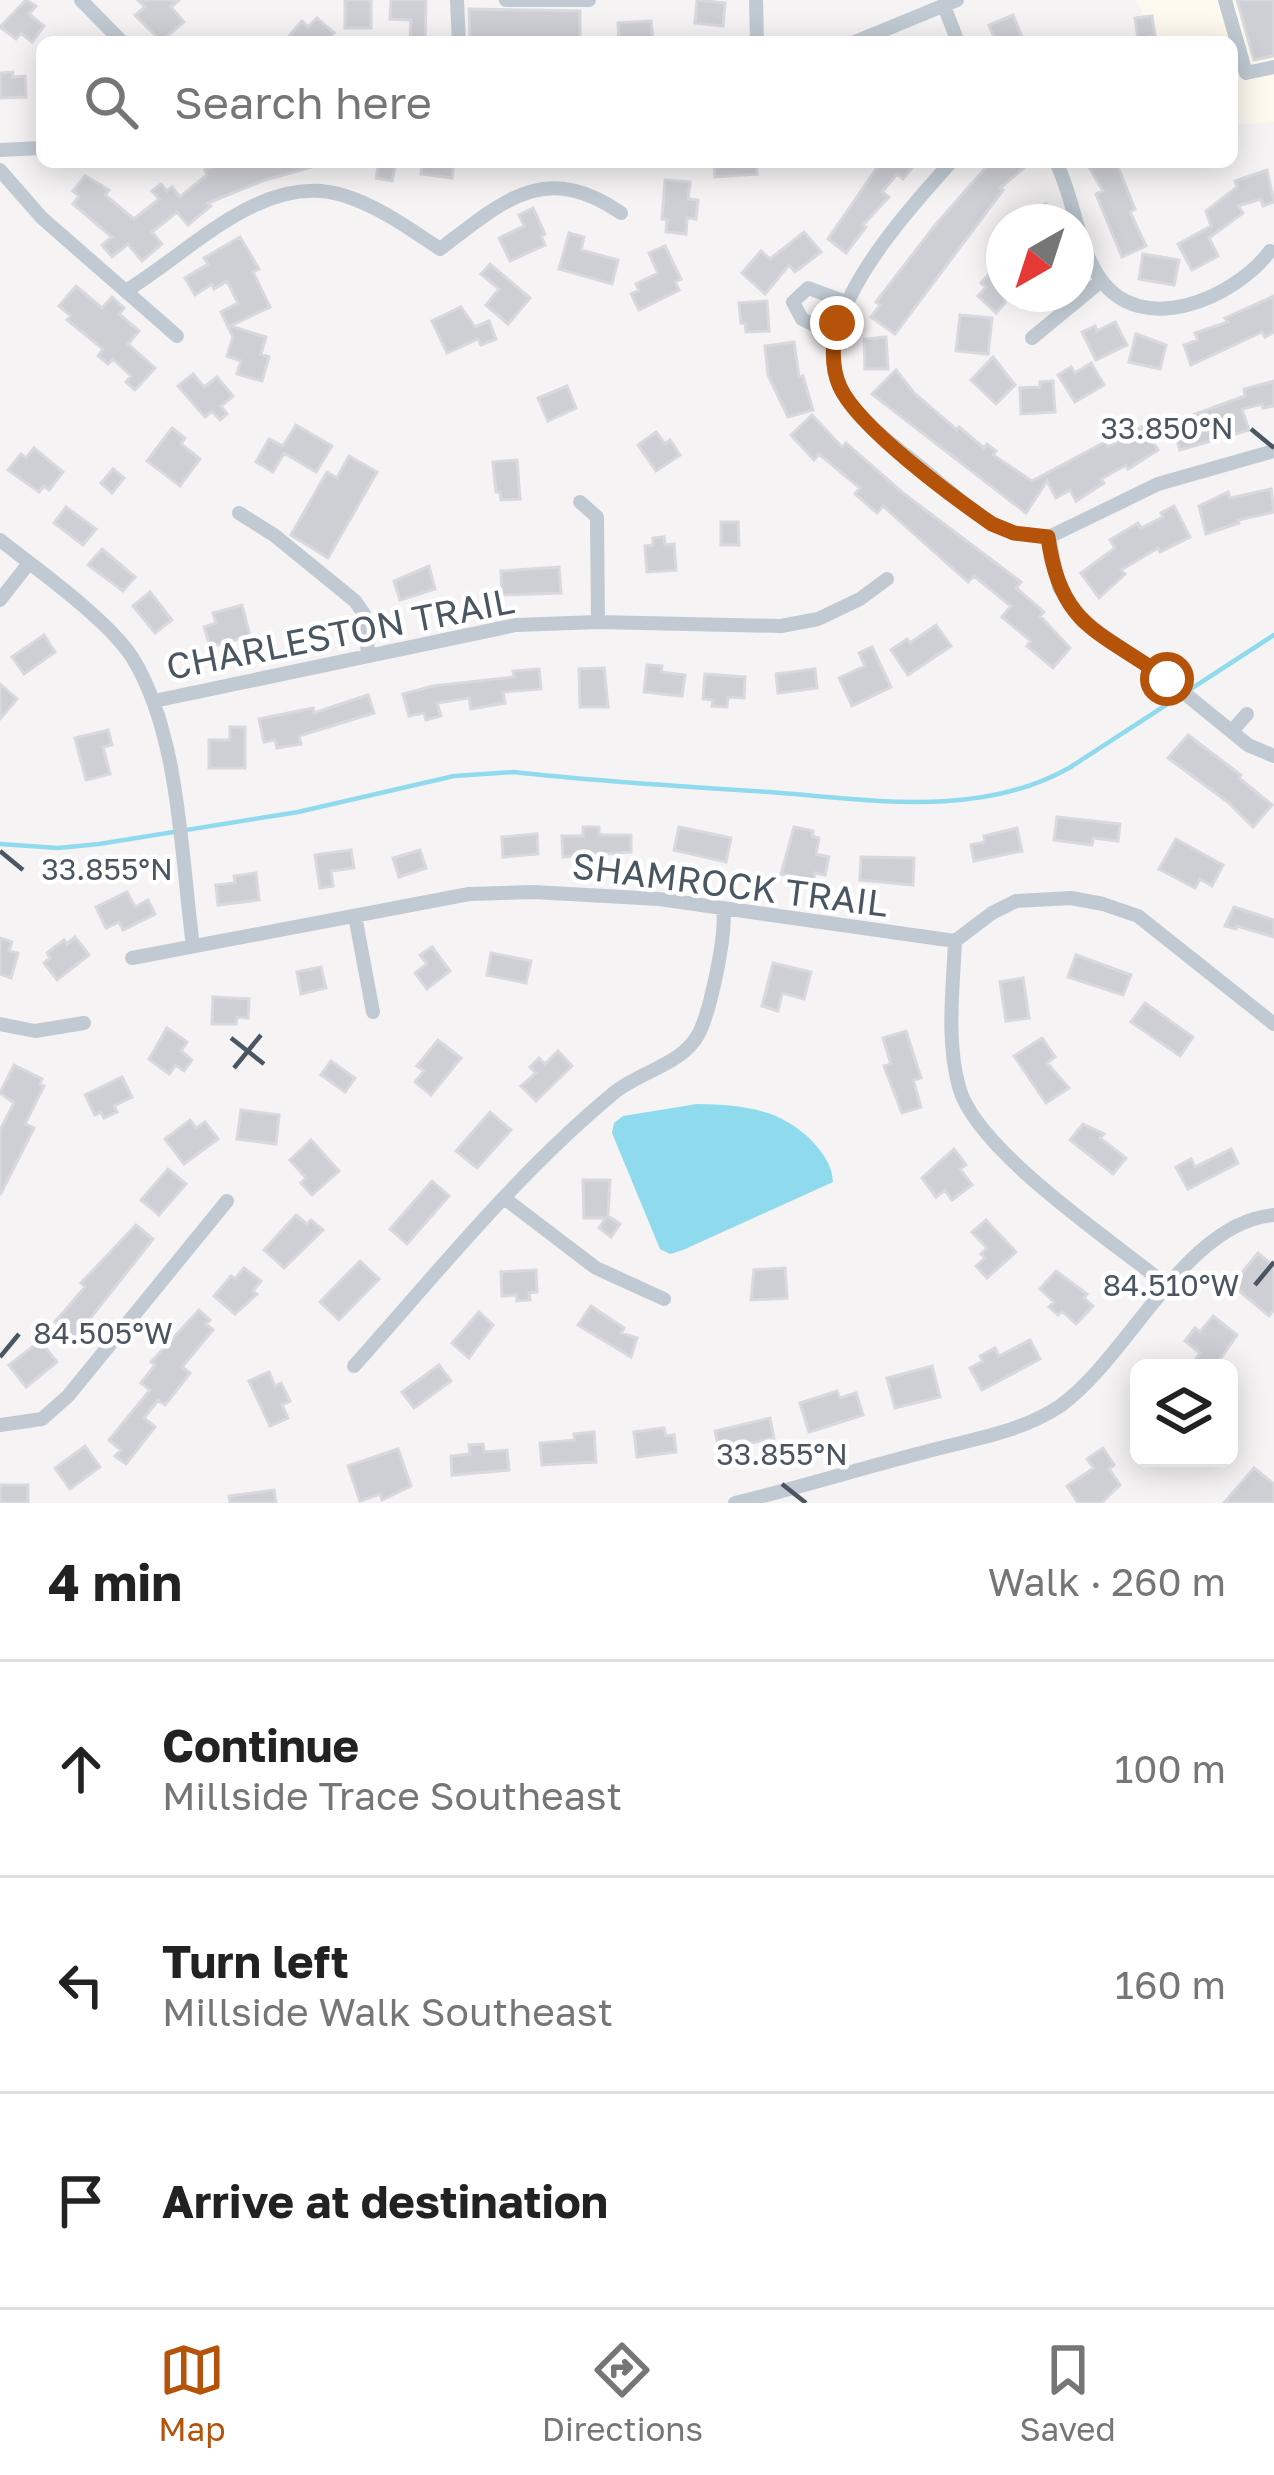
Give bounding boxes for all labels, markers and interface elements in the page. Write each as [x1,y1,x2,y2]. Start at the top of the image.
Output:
search box [36,36,1238,168]
icon: search [78,69,144,135]
text: Search here [174,75,432,129]
north arrow [986,204,1094,312]
route end [810,296,864,350]
text: 33.850°N [1101,410,1233,446]
street label: CHARLESTON TRAIL [163,578,517,688]
route start [1140,652,1194,706]
street label: SHAMROCK TRAIL [570,843,890,925]
text: 33.855°N [41,851,173,887]
text: 84.510°W [1103,1267,1239,1303]
text: 84.505°W [33,1315,173,1351]
map controls [1130,1359,1238,1467]
button: layers [1130,1359,1238,1467]
text: 33.855°N [716,1436,848,1472]
text: 4 min [48,1551,182,1612]
text: Walk · 260 m [988,1558,1226,1605]
text: Continue [162,1718,359,1772]
icon: ahead [48,1736,114,1802]
text: 100 m [1114,1745,1226,1792]
text: Millside Trace Southeast [162,1772,622,1819]
text: Turn left [162,1934,349,1988]
icon: left [48,1952,114,2018]
text: 160 m [1115,1961,1226,2008]
text: Millside Walk Southeast [162,1988,613,2035]
icon: arrive [48,2168,114,2234]
text: Arrive at destination [162,2174,608,2228]
tab: Map [158,2337,226,2448]
tab: Directions [542,2337,703,2448]
tab: Saved [1019,2337,1116,2448]

